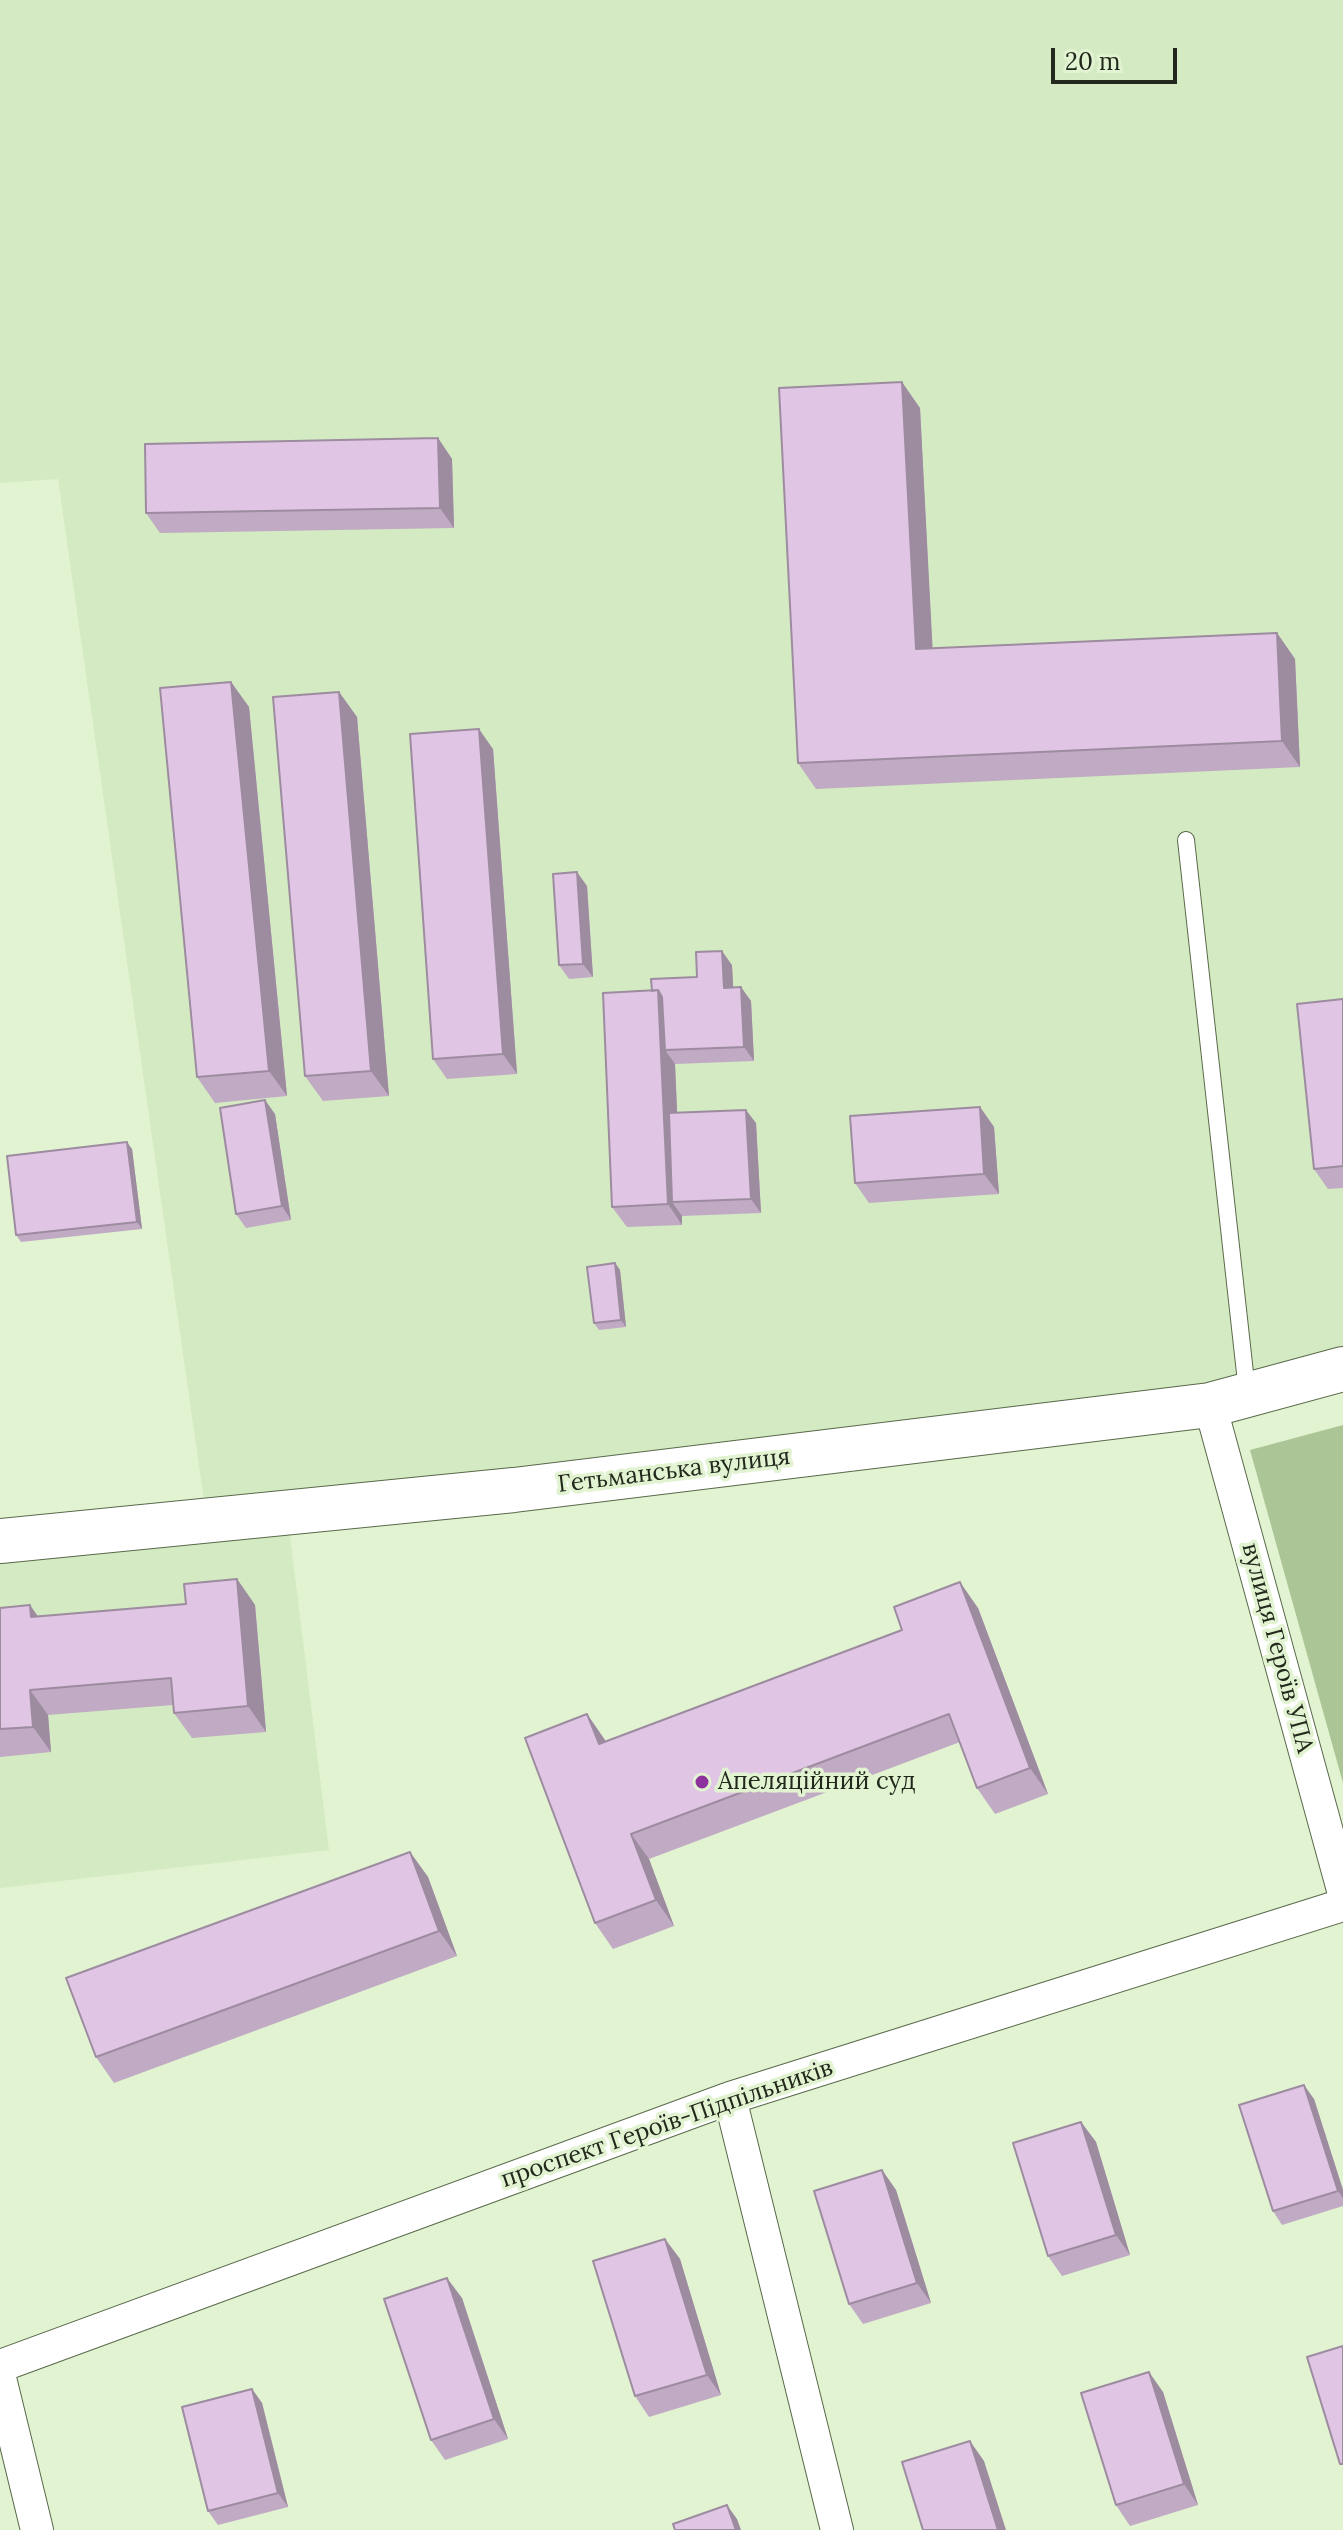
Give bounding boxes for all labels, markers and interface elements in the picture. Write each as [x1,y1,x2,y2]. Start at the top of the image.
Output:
scale bar [1055,32,1181,82]
text: 20 m [1065,46,1121,77]
street label: Гетьманська вулиця [556,1442,792,1500]
street label: вулиця Героїв УПА [1235,1540,1319,1756]
place label: Апеляційний суд [718,1768,915,1796]
marker: Апеляційний суд [693,1773,711,1791]
street label: проспект Героїв-Підпільників [497,2054,837,2194]

